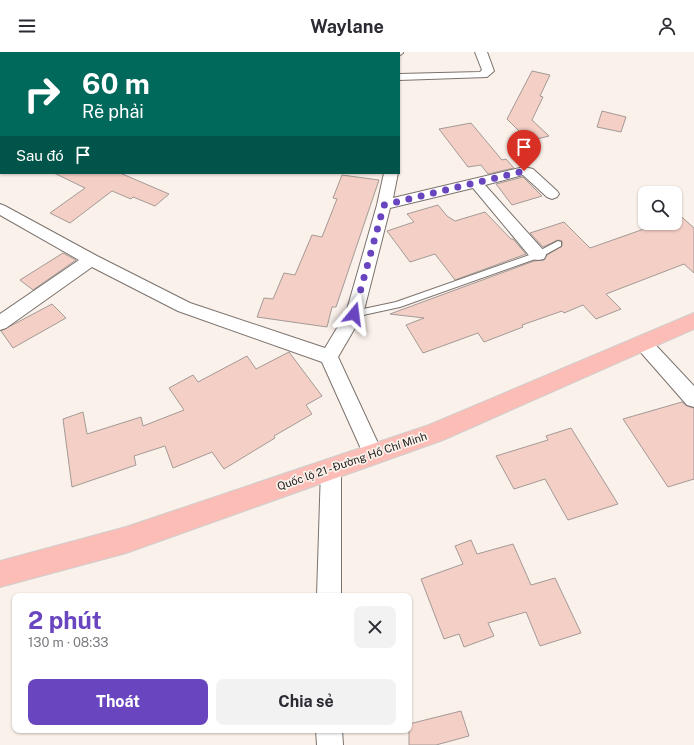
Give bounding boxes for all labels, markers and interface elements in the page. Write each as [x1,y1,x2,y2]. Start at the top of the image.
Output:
icon: menu [16,15,38,37]
icon: person [656,15,678,37]
text: Waylane [310,16,384,37]
text: 60 m [82,67,150,100]
icon: right [16,68,68,120]
text: Rẽ phải [82,101,144,122]
pin [507,130,541,171]
icon: arrive [513,136,535,158]
icon: arrive [72,144,94,166]
text: Sau đó [16,147,64,164]
map controls [638,186,682,230]
button: search [638,186,682,230]
position arrow [333,293,375,335]
street label: Quốc lộ 21 - Đường Hồ Chí Minh [276,430,428,492]
text: 2 phút [28,606,102,634]
button: close [354,606,396,648]
text: 130 m · 08:33 [28,635,109,650]
button: Thoát [28,679,208,725]
button: Chia sẻ [216,679,396,725]

